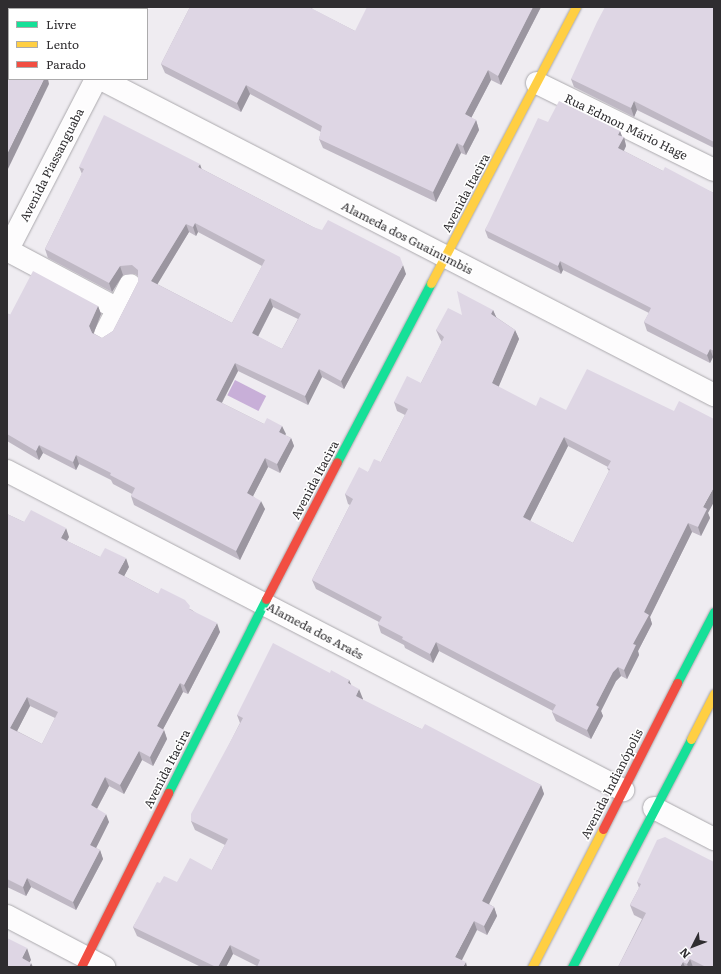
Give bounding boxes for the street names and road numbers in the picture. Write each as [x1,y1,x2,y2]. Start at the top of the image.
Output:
street label: Rua Edmon Mário Hage [562,91,690,163]
street label: Avenida Piassanguaba [17,106,87,224]
street label: Avenida Itacira [439,151,493,235]
street label: Alameda dos Guainumbis [339,199,475,277]
street label: Avenida Itacira [288,438,342,522]
street label: Alameda dos Araês [264,599,366,663]
street label: Avenida Indianópolis [578,726,646,842]
street label: Avenida Itacira [141,727,193,811]

